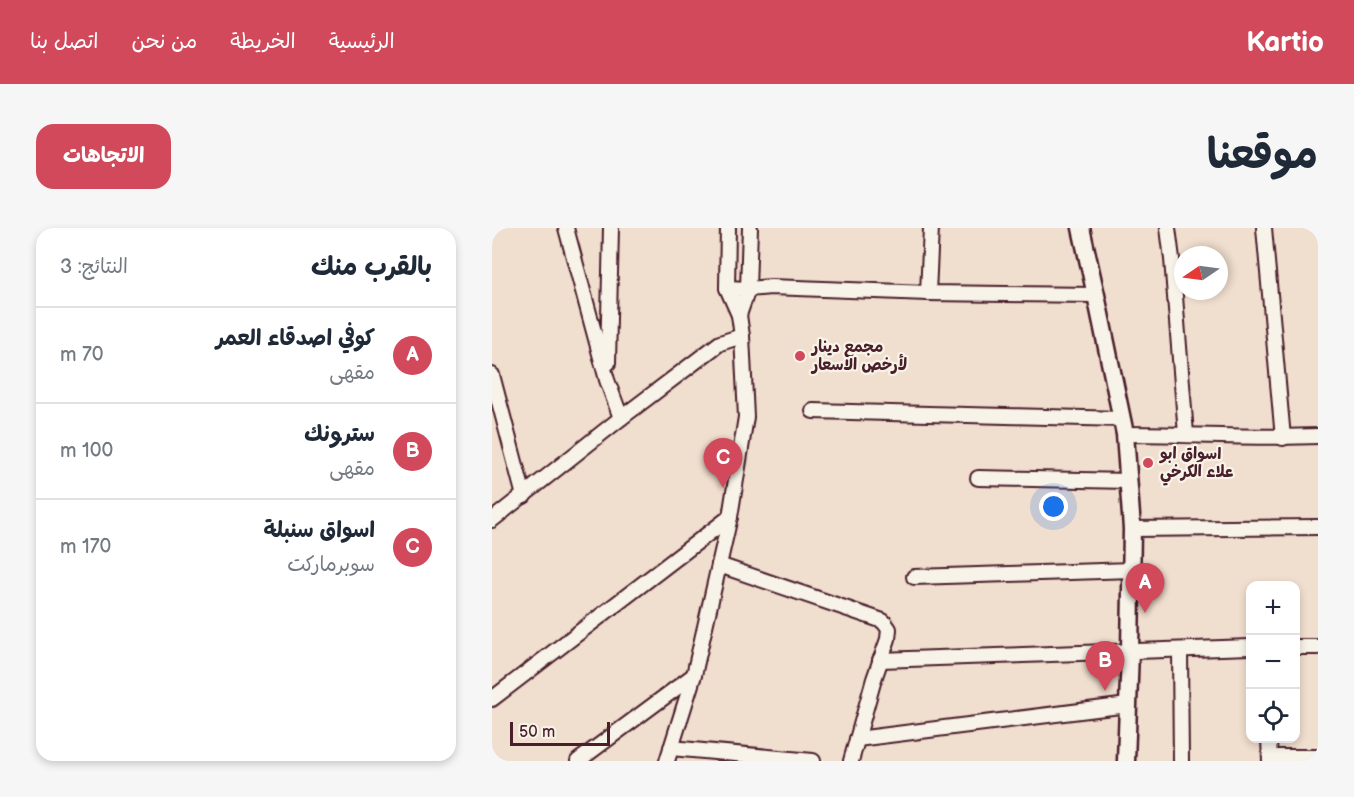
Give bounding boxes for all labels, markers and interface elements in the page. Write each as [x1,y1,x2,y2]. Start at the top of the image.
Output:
text: Kartio [1246,26,1324,59]
text: اتصل بنا [30,29,98,54]
text: من نحن [131,29,197,54]
text: الخريطة [230,29,296,54]
text: الرئيسية [329,29,395,54]
button: الاتجاهات [36,124,171,189]
text: موقعنا [1207,130,1318,181]
north arrow [1174,246,1228,300]
text: بالقرب منك [311,252,432,283]
text: النتائج: 3 [60,255,128,279]
text: كوفي اصدقاء العمر [216,325,375,352]
place label: مجمع دينار لأرخص الاسعار [810,338,907,375]
text: 70 m [60,343,104,367]
text: A [406,343,419,367]
marker: مجمع دينار لأرخص الاسعار [793,349,807,363]
text: مقهى [329,361,375,385]
text: سترونك [304,421,375,448]
pin: C [704,438,742,488]
text: 100 m [60,439,113,463]
text: B [405,439,420,463]
place label: اسواق ابو علاء الكرخي [1159,445,1234,486]
marker: اسواق ابو علاء الكرخي [1141,456,1155,470]
text: مقهى [329,457,375,481]
your location [1039,492,1068,521]
text: اسواق سنبلة [264,517,375,544]
text: 170 m [60,535,111,559]
text: C [405,535,420,559]
text: سوبرماركت [287,553,375,577]
pin: A [1126,564,1164,613]
map controls [1246,581,1300,743]
button: + [1246,581,1300,635]
button: − [1246,635,1300,689]
pin: B [1086,642,1124,691]
button: locate [1246,689,1300,743]
scale bar [510,719,610,746]
text: 50 m [519,723,555,742]

